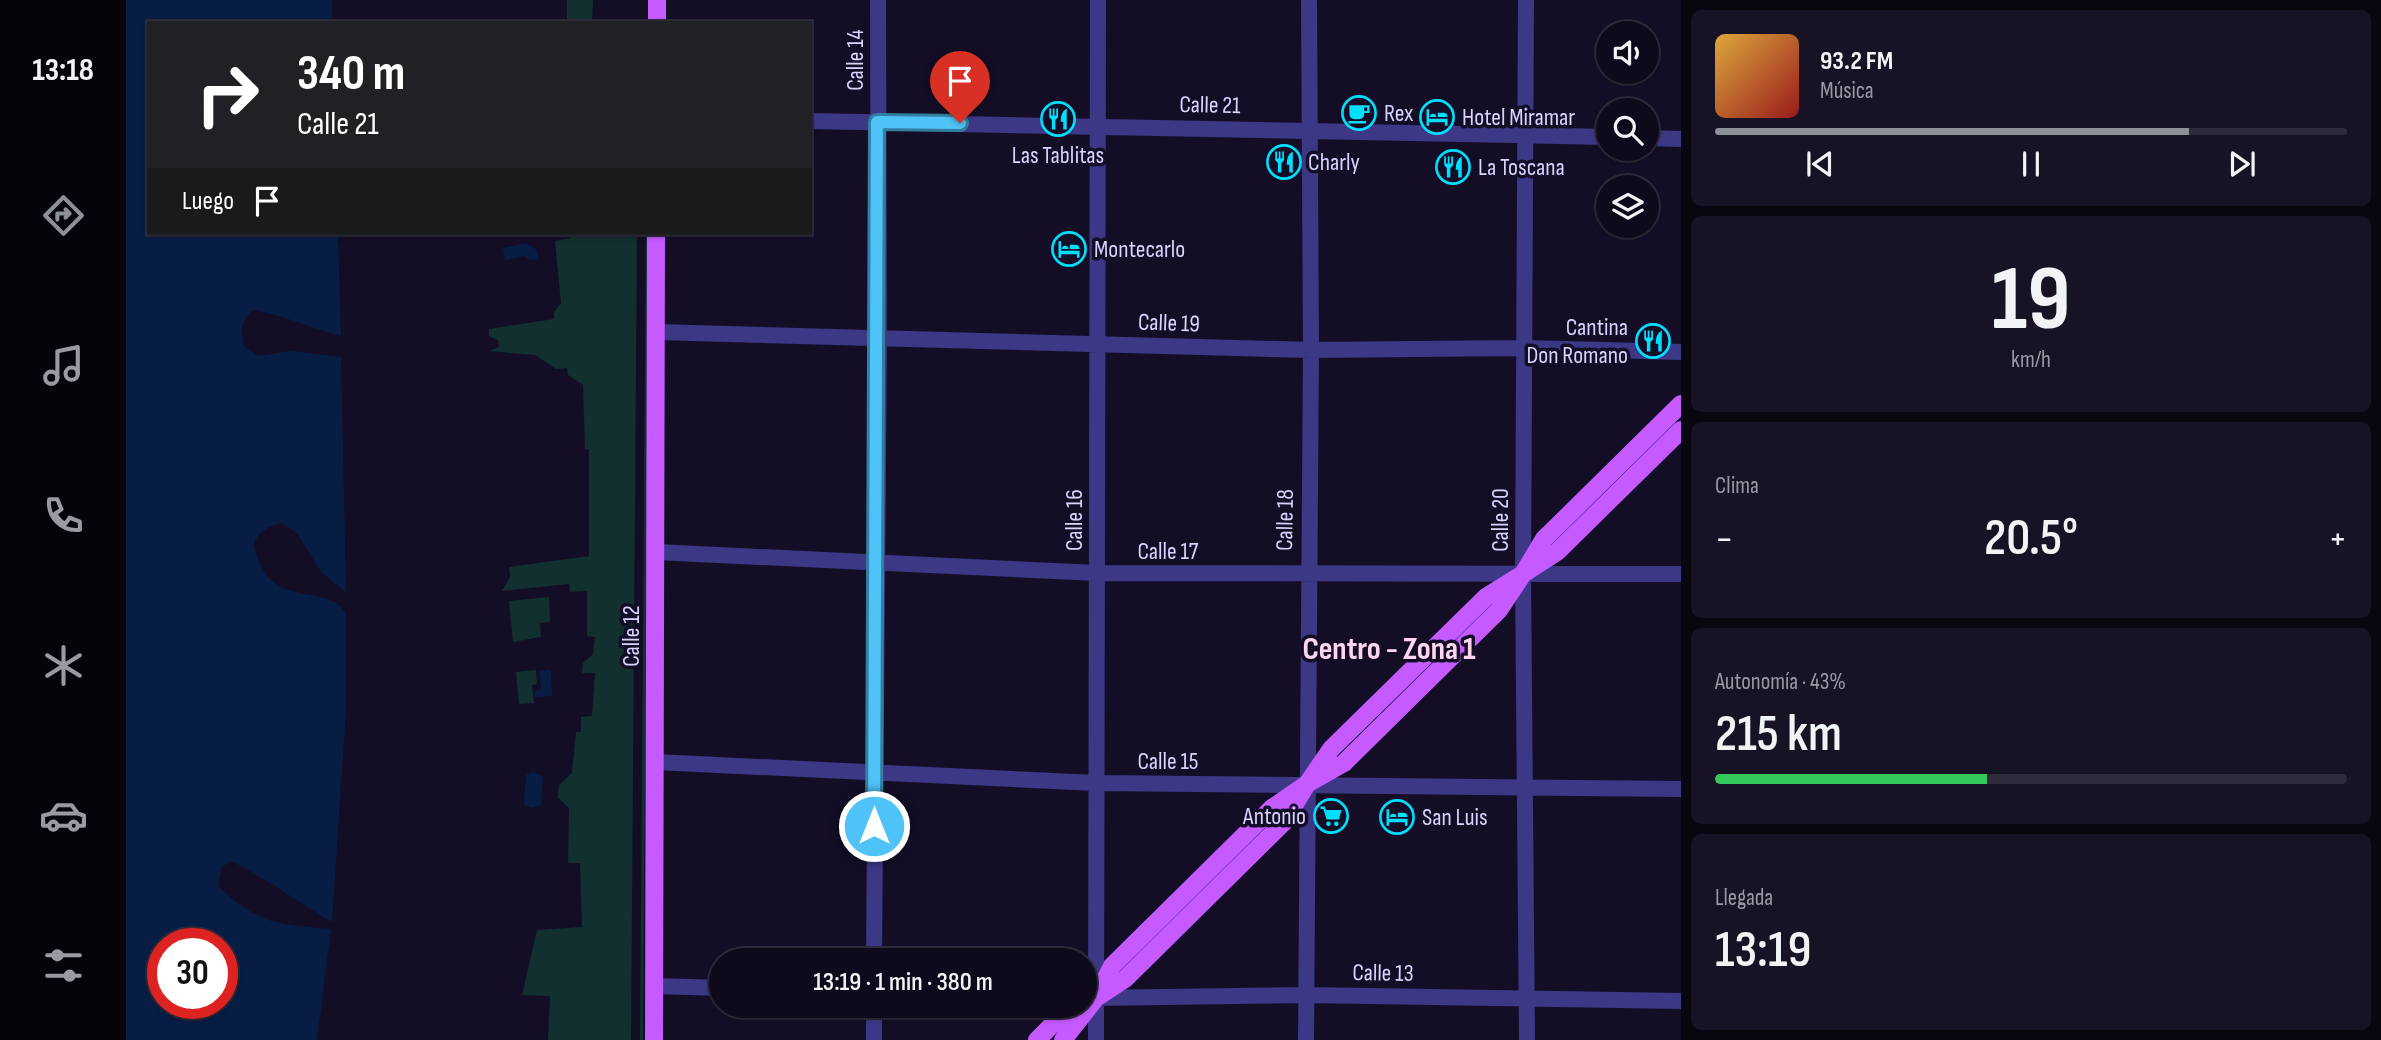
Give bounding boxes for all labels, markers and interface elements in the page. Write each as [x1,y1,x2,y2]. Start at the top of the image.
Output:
map controls [1596,21,1659,238]
button: sound [1596,21,1659,84]
street label: Calle 14 [841,29,870,91]
text: 340 m [297,45,405,104]
text: 93.2 FM [1820,46,1893,77]
icon: right [182,49,273,140]
text: 13:18 [32,51,94,90]
pin [930,51,990,123]
icon: arrive [941,62,979,100]
text: Música [1820,77,1874,105]
street label: Calle 21 [1179,90,1241,120]
cafe icon: Rex [1340,94,1378,132]
hotel icon: Hotel Miramar [1418,98,1456,136]
button: search [1596,98,1659,161]
place label: Rex [1384,99,1413,128]
restaurant icon: Las Tablitas [1039,100,1077,138]
place label: Hotel Miramar [1462,103,1575,132]
text: Calle 21 [297,105,379,144]
place label: Las Tablitas [1012,141,1104,170]
restaurant icon: Charly [1265,143,1303,181]
icon: previous [1801,145,1839,183]
icon: pause [2012,145,2050,183]
icon: next [2223,145,2261,183]
place label: Charly [1308,148,1360,177]
restaurant icon: La Toscana [1434,148,1472,186]
place label: La Toscana [1478,153,1565,182]
button: layers [1596,175,1659,238]
icon: arrive [248,182,286,220]
text: Luego [182,186,234,217]
icon: directions [39,191,88,240]
hotel icon: Montecarlo [1050,230,1088,268]
place label: Montecarlo [1094,235,1185,264]
text: 19 [1992,246,2070,355]
street label: Calle 19 [1138,307,1200,339]
place label: Cantina Don Romano [1527,313,1628,370]
restaurant icon: Cantina Don Romano [1634,322,1672,360]
icon: music [39,341,88,390]
text: km/h [2011,346,2051,374]
text: Clima [1715,472,1759,500]
street label: Calle 20 [1486,488,1515,552]
street label: Calle 16 [1060,489,1089,551]
street label: Calle 18 [1270,489,1300,551]
icon: phone [39,491,88,540]
text: 20.5° [1984,507,2078,570]
text: − [1715,517,1734,562]
text: + [2328,517,2347,562]
street label: Calle 17 [1138,537,1199,566]
street label: Calle 12 [617,605,646,667]
district label: Centro - Zona 1 [1302,630,1476,669]
icon: climate [39,641,88,690]
text: Autonomía · 43% [1715,668,1846,696]
text: 215 km [1715,703,1842,766]
street label: Calle 15 [1138,747,1198,776]
position arrow [837,789,911,863]
icon: car [39,791,88,840]
supermarket icon: Antonio [1312,797,1350,835]
hotel icon: San Luis [1378,798,1416,836]
place label: Antonio [1242,802,1306,831]
place label: San Luis [1422,803,1488,832]
text: Llegada [1715,884,1773,912]
text: 13:19 [1715,919,1811,982]
speed limit sign: 30 [147,928,238,1019]
icon: filters [39,941,88,990]
street label: Calle 13 [1352,958,1414,988]
text: 13:19 · 1 min · 380 m [813,967,993,998]

